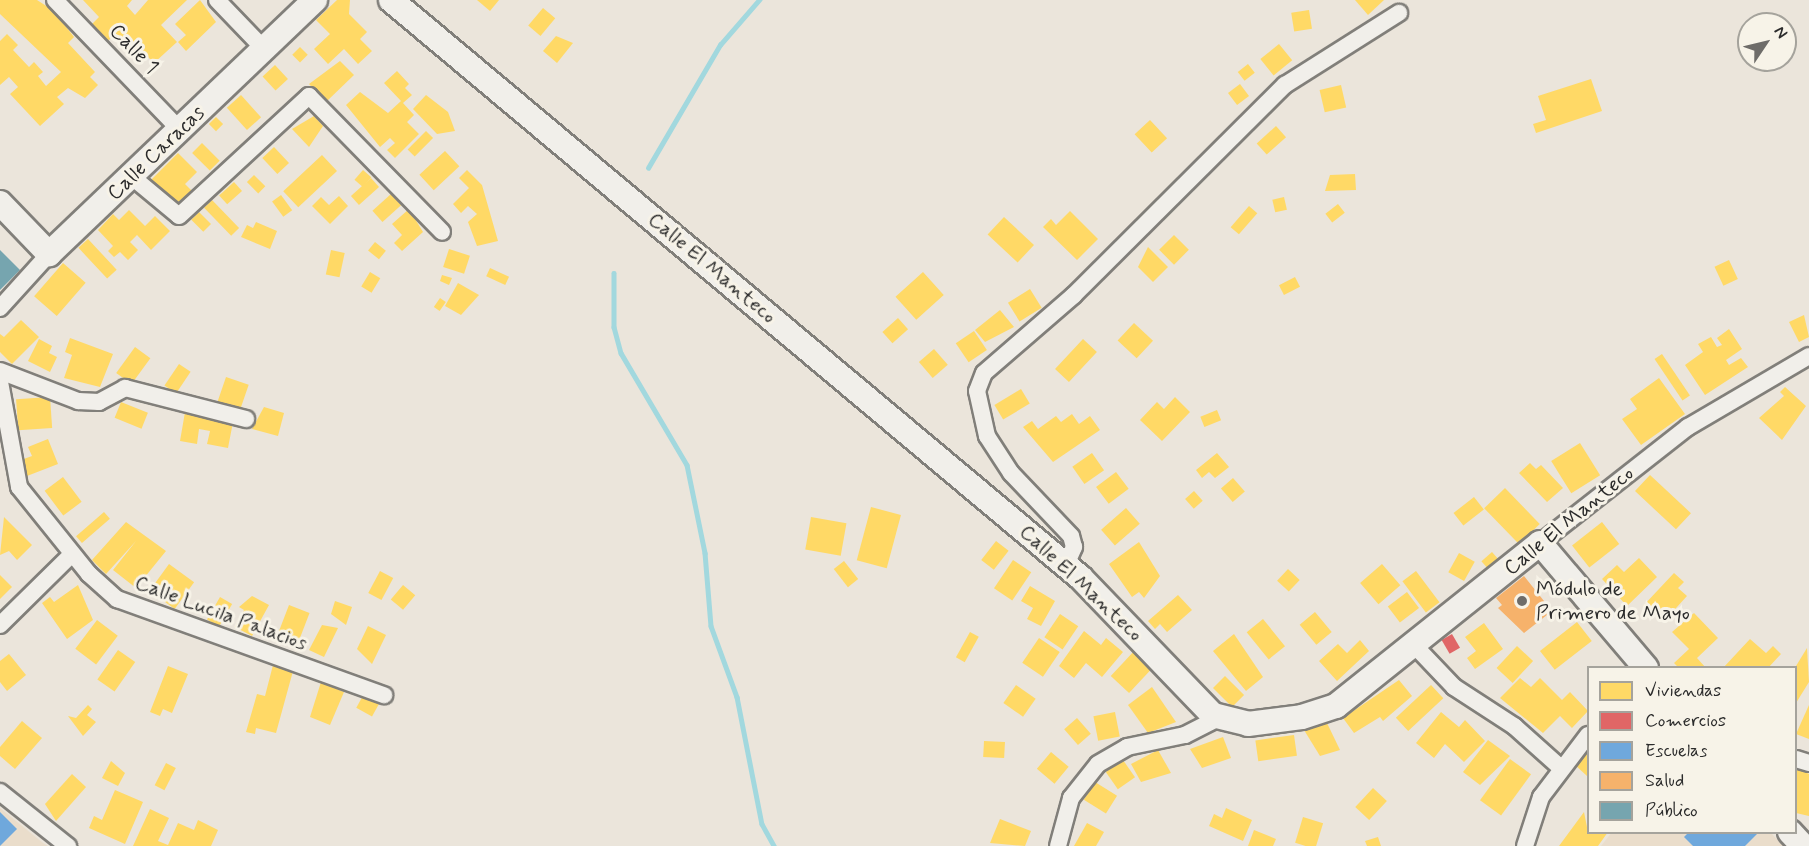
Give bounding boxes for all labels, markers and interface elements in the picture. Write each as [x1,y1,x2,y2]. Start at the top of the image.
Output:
north arrow [1737,12,1797,72]
street label: Calle 1 [104,19,164,79]
text: N [1769,22,1792,43]
street label: Calle Caracas [102,101,210,205]
street label: Calle El Manteco [646,210,778,326]
street label: Calle El Manteco [1503,464,1635,578]
street label: Calle El Manteco [1017,523,1145,643]
street label: Calle Lucila Palacios [133,571,309,655]
place label: Módulo de Primero de Mayo [1536,576,1691,626]
marker: Módulo de Primero de Mayo [1513,592,1531,610]
legend [1587,666,1797,834]
text: Viviendas [1645,679,1721,703]
text: Comercios [1645,709,1726,733]
text: Escuelas [1645,739,1707,763]
text: Salud [1645,769,1684,793]
text: Público [1645,799,1698,823]

